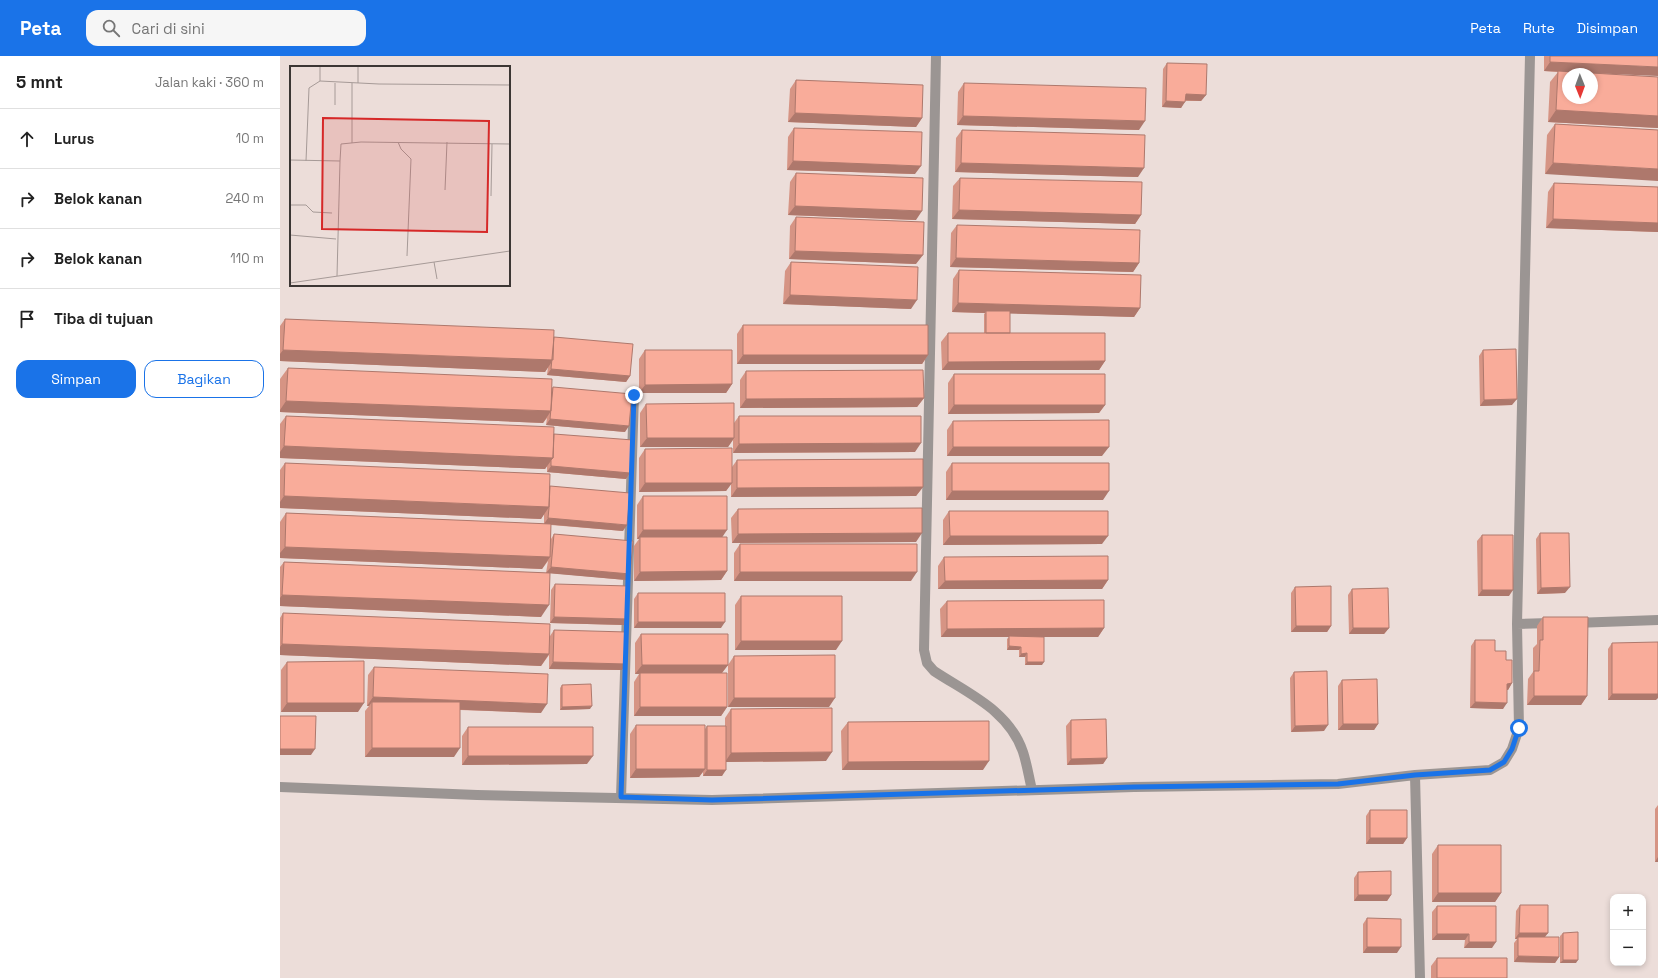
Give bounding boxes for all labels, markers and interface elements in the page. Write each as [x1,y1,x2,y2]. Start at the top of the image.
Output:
search box [86,10,366,46]
text: Peta [20,16,62,41]
icon: search [100,17,122,39]
text: Cari di sini [132,19,205,38]
text: Peta [1470,19,1501,37]
text: Rute [1523,19,1555,37]
text: Disimpan [1577,19,1638,37]
inset map [290,66,510,286]
north arrow [1562,68,1598,104]
text: 5 mnt [16,71,63,93]
text: Jalan kaki · 360 m [155,74,264,91]
icon: ahead [16,128,38,150]
text: Lurus [54,129,94,148]
text: 10 m [236,130,264,147]
icon: right [16,188,38,210]
text: Belok kanan [54,189,142,208]
text: 240 m [226,190,264,207]
icon: right [16,248,38,270]
text: Belok kanan [54,249,142,268]
text: 110 m [230,250,264,267]
icon: arrive [16,308,38,330]
text: Tiba di tujuan [54,309,153,328]
button: Simpan [16,360,136,398]
button: Bagikan [144,360,264,398]
route end [625,386,643,404]
route start [1510,719,1528,737]
map controls [1610,894,1646,966]
button: + [1610,894,1646,930]
button: − [1610,930,1646,966]

